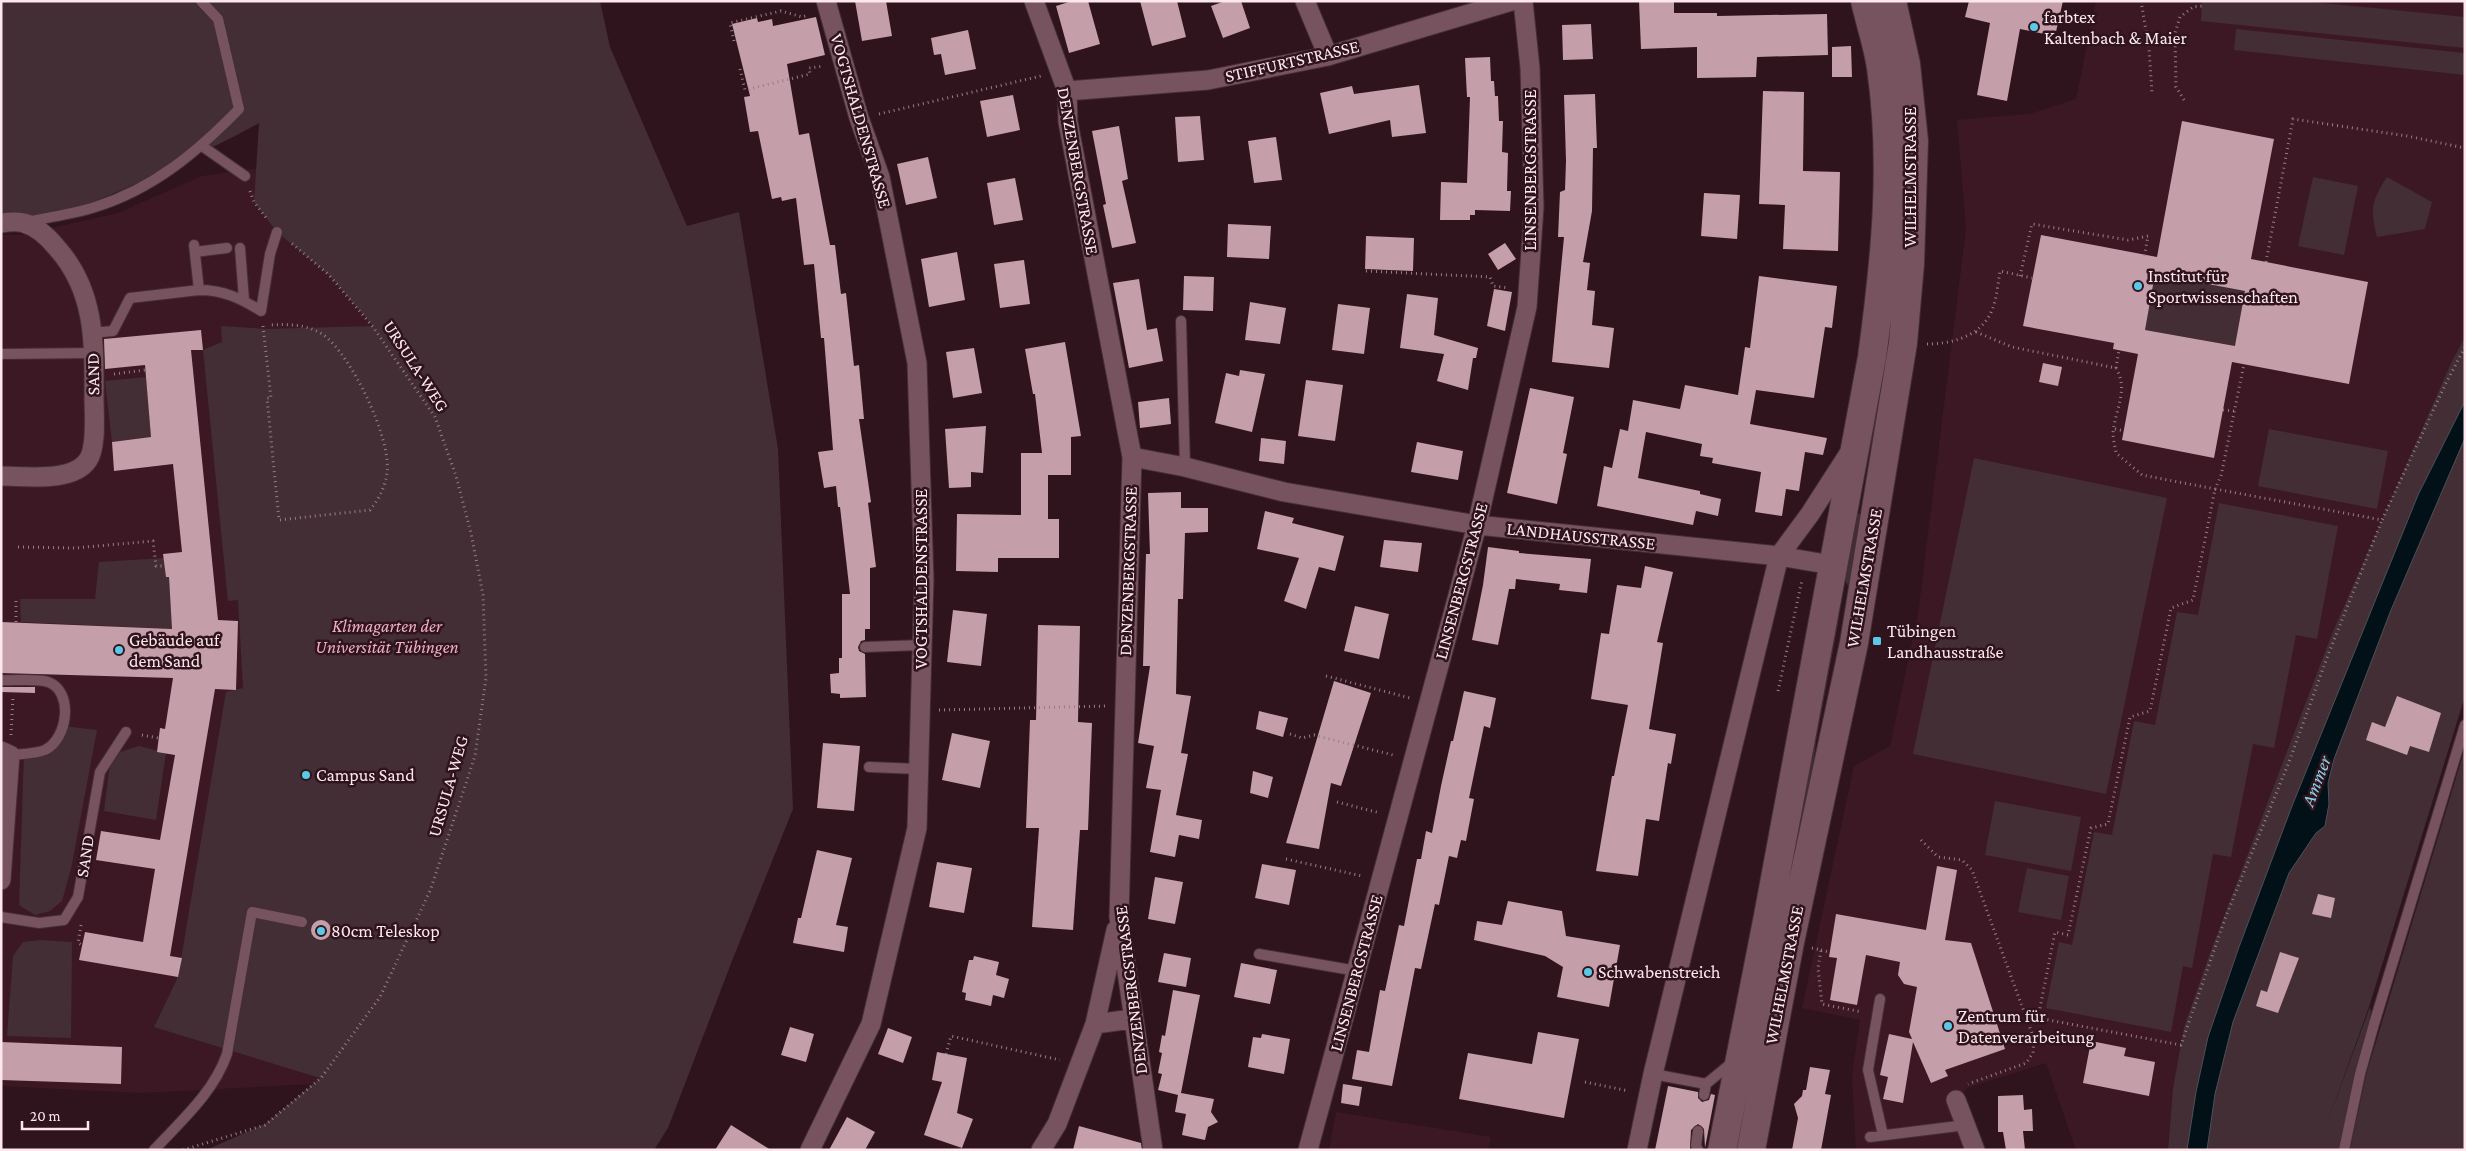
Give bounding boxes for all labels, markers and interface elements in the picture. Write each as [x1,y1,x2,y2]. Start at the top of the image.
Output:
place label: farbtex Kaltenbach & Maier [2044,7,2187,48]
marker: farbtex Kaltenbach & Maier [2028,21,2040,33]
street label: VOGTSHALDENSTRASSE [826,31,896,211]
street label: STIFFURTSTRASSE [1223,36,1361,86]
street label: DENZENBERGSTRASSE [1053,86,1103,257]
street label: LINSENBERGSTRASSE [1520,89,1540,251]
street label: WILHELMSTRASSE [1900,106,1920,247]
place label: Institut für Sportwissenschaften [2148,266,2298,307]
marker: Institut für Sportwissenschaften [2132,280,2144,292]
street label: URSULA-WEG [379,317,453,415]
street label: SAND [83,353,103,395]
street label: DENZENBERGSTRASSE [1115,486,1141,656]
street label: VOGTSHALDENSTRASSE [911,488,931,669]
street label: LINSENBERGSTRASSE [1430,500,1492,662]
street label: WILHELMSTRASSE [1842,507,1886,649]
street label: LANDHAUSSTRASSE [1506,518,1657,554]
park label: Klimagarten der Universität Tübingen [315,616,459,657]
place label: Tübingen Landhausstraße [1887,621,2003,662]
place label: Gebäude auf dem Sand [129,630,221,671]
marker: Tübingen Landhausstraße [1871,635,1883,647]
marker: Gebäude auf dem Sand [113,644,125,656]
street label: URSULA-WEG [424,733,472,839]
water label: Ammer [2296,752,2336,810]
place label: Campus Sand [316,765,415,785]
marker: Campus Sand [300,769,312,781]
street label: SAND [72,833,98,879]
street label: LINSENBERGSTRASSE [1325,892,1387,1054]
street label: DENZENBERGSTRASSE [1111,904,1151,1075]
street label: WILHELMSTRASSE [1761,904,1807,1046]
place label: 80cm Teleskop [331,921,440,941]
marker: 80cm Teleskop [315,925,327,937]
place label: Schwabenstreich [1598,962,1721,982]
marker: Schwabenstreich [1582,966,1594,978]
place label: Zentrum für Datenverarbeitung [1958,1006,2094,1047]
marker: Zentrum für Datenverarbeitung [1942,1020,1954,1032]
scale bar [22,1098,89,1130]
text: 20 m [30,1108,61,1124]

